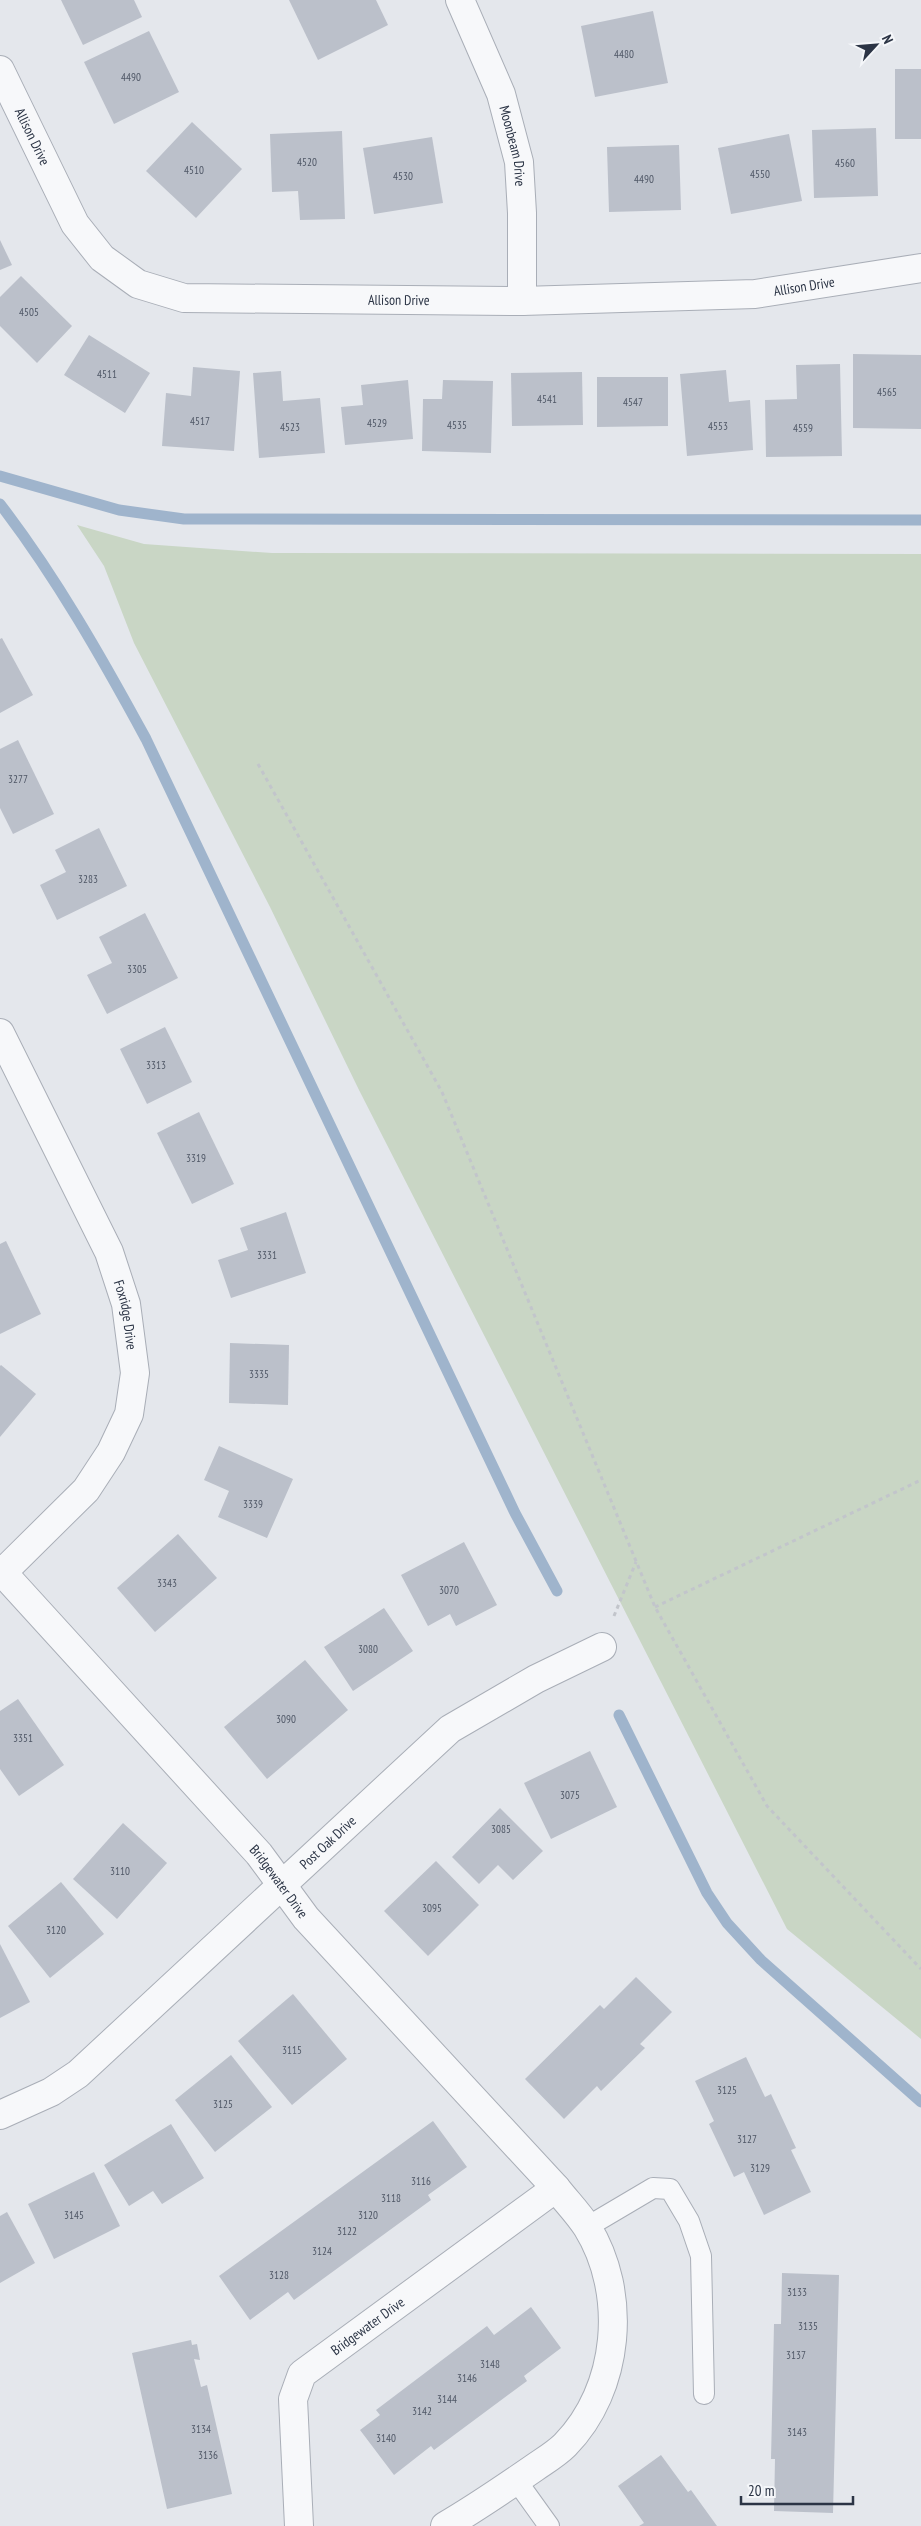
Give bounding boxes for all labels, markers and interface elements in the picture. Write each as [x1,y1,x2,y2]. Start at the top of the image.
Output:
north arrow [851,20,901,70]
text: N [878,32,897,47]
house number: 4480 [614,47,634,61]
house number: 4490 [121,70,141,84]
street label: Moonbeam Drive [495,104,529,187]
street label: Allison Drive [11,105,54,168]
house number: 4520 [297,155,317,169]
house number: 4560 [835,156,855,170]
house number: 4510 [184,163,204,177]
house number: 4550 [750,167,770,181]
house number: 4530 [393,169,413,183]
house number: 4490 [634,172,654,186]
street label: Allison Drive [772,273,836,300]
street label: Allison Drive [368,291,430,309]
house number: 4505 [19,305,39,319]
house number: 4511 [97,367,117,381]
house number: 4565 [877,385,897,399]
house number: 4541 [537,392,557,406]
house number: 4547 [623,395,643,409]
house number: 4517 [190,414,210,428]
house number: 4529 [367,416,387,430]
house number: 4535 [447,418,467,432]
house number: 4553 [708,419,728,433]
house number: 4523 [280,420,300,434]
house number: 4559 [793,421,813,435]
house number: 3277 [8,772,28,786]
house number: 3283 [78,872,98,886]
house number: 3305 [127,962,147,976]
house number: 3313 [146,1058,166,1072]
house number: 3319 [186,1151,206,1165]
house number: 3331 [257,1248,277,1262]
street label: Foxridge Drive [110,1278,141,1351]
house number: 3335 [249,1367,269,1381]
house number: 3339 [243,1497,263,1511]
house number: 3343 [157,1576,177,1590]
house number: 3070 [439,1583,459,1597]
house number: 3080 [358,1642,378,1656]
house number: 3090 [276,1712,296,1726]
house number: 3351 [13,1731,33,1745]
house number: 3075 [560,1788,580,1802]
street label: Post Oak Drive [296,1812,360,1873]
house number: 3085 [491,1822,511,1836]
street label: Bridgewater Drive [246,1841,312,1922]
house number: 3110 [110,1864,130,1878]
house number: 3095 [422,1901,442,1915]
house number: 3120 [46,1923,66,1937]
house number: 3115 [282,2043,302,2057]
house number: 3125 [717,2083,737,2097]
house number: 3125 [213,2097,233,2111]
house number: 3127 [737,2132,757,2146]
house number: 3129 [750,2161,770,2175]
house number: 3116 [411,2174,431,2188]
house number: 3118 [381,2191,401,2205]
house number: 3145 [64,2208,84,2222]
house number: 3120 [358,2208,378,2222]
house number: 3122 [337,2224,357,2238]
house number: 3124 [312,2244,332,2258]
house number: 3128 [269,2268,289,2282]
house number: 3133 [787,2285,807,2299]
street label: Bridgewater Drive [327,2293,408,2359]
house number: 3135 [798,2319,818,2333]
house number: 3137 [786,2348,806,2362]
house number: 3148 [480,2357,500,2371]
house number: 3146 [457,2371,477,2385]
house number: 3144 [437,2392,457,2406]
house number: 3142 [412,2404,432,2418]
house number: 3134 [191,2422,211,2436]
house number: 3143 [787,2425,807,2439]
house number: 3140 [376,2431,396,2445]
house number: 3136 [198,2448,218,2462]
scale bar [741,2474,854,2506]
text: 20 m [748,2481,774,2500]

